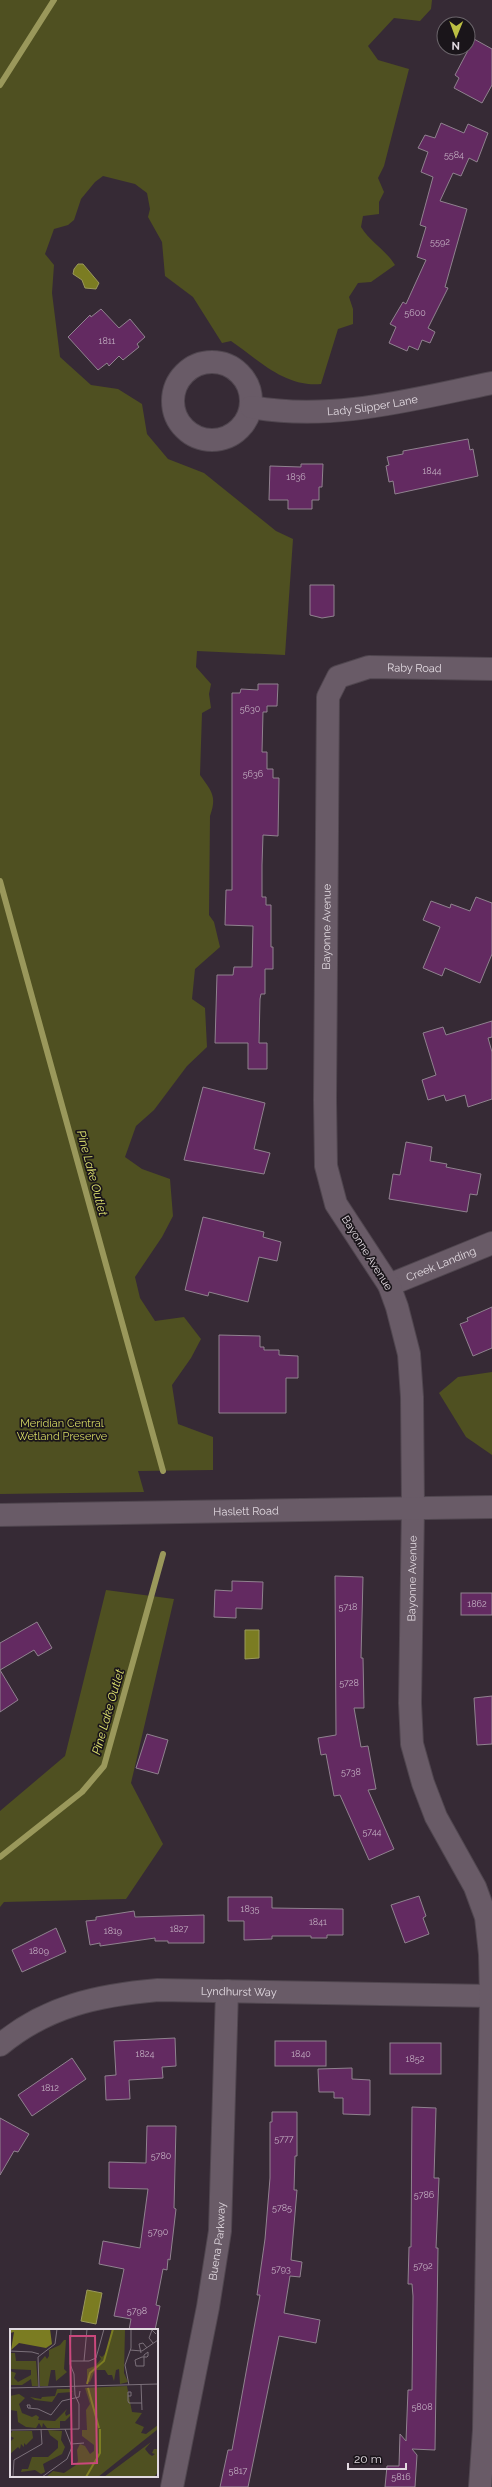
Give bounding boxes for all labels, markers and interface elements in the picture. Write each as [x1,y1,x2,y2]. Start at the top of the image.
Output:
north arrow [436,16,476,56]
text: N [452,39,460,52]
house number: 5584 [444,150,464,160]
house number: 5592 [430,237,450,247]
house number: 5600 [404,308,426,318]
house number: 1811 [99,336,116,346]
street label: Lady Slipper Lane [326,392,419,418]
house number: 1844 [422,466,442,476]
house number: 1836 [286,472,306,482]
street label: Raby Road [387,661,442,675]
house number: 5630 [240,704,261,714]
house number: 5636 [243,769,264,779]
street label: Bayonne Avenue [319,883,333,970]
water label: Pine Lake Outlet [74,1129,110,1217]
street label: Bayonne Avenue [339,1213,396,1293]
street label: Creek Landing [404,1244,478,1284]
park label: Meridian Central Wetland Preserve [17,1417,108,1443]
street label: Haslett Road [213,1504,279,1518]
street label: Bayonne Avenue [405,1535,419,1622]
house number: 1862 [467,1599,487,1609]
house number: 5718 [339,1602,357,1612]
water label: Pine Lake Outlet [89,1668,127,1756]
house number: 5728 [339,1678,359,1688]
house number: 5738 [341,1767,361,1777]
house number: 5744 [362,1827,382,1837]
house number: 1835 [241,1904,260,1914]
house number: 1841 [309,1917,327,1927]
house number: 1827 [170,1924,189,1934]
house number: 1819 [104,1926,122,1936]
house number: 1809 [29,1946,49,1956]
street label: Lyndhurst Way [201,1984,277,1999]
house number: 1824 [136,2049,154,2059]
house number: 1840 [291,2049,311,2059]
house number: 1852 [406,2054,425,2064]
house number: 1812 [41,2083,59,2093]
house number: 5777 [274,2134,294,2144]
house number: 5780 [151,2151,172,2161]
house number: 5786 [414,2190,435,2200]
street label: Buena Parkway [206,2202,227,2281]
house number: 5785 [272,2203,292,2213]
house number: 5790 [148,2227,169,2237]
house number: 5792 [413,2261,433,2271]
house number: 5793 [271,2264,291,2274]
house number: 5798 [127,2306,147,2316]
inset map [10,2329,158,2477]
house number: 5808 [411,2402,433,2412]
scale bar [348,2445,406,2471]
text: 20 m [354,2452,382,2466]
house number: 5817 [229,2466,248,2476]
house number: 5816 [391,2472,411,2482]

